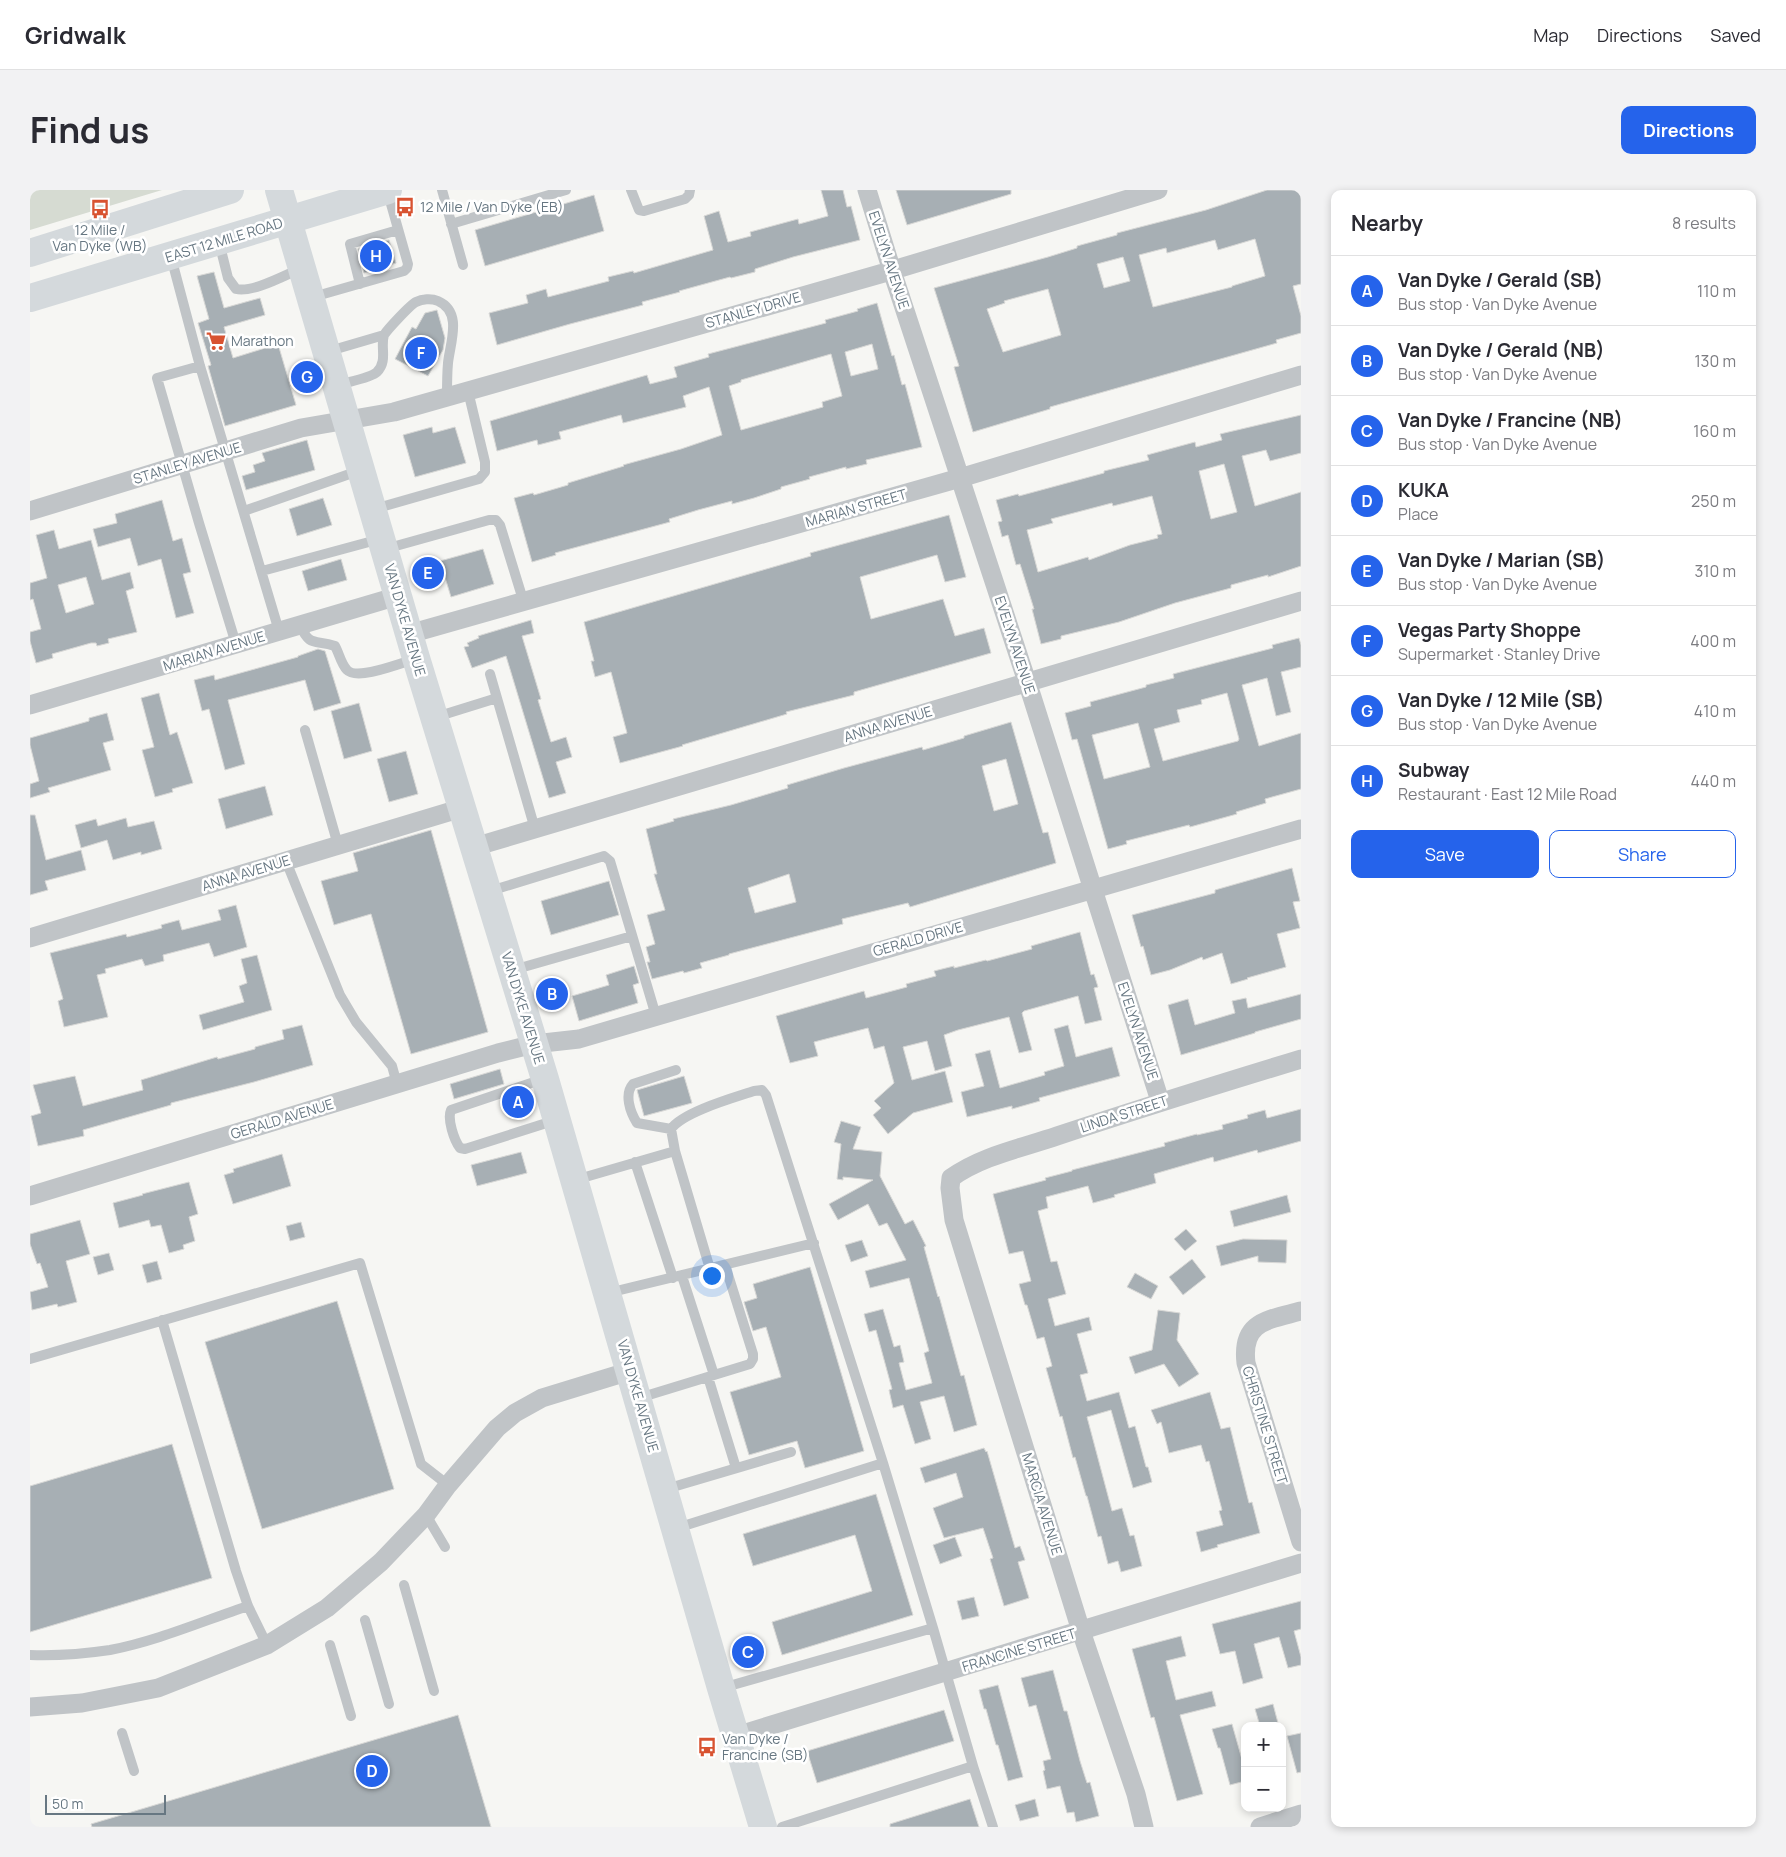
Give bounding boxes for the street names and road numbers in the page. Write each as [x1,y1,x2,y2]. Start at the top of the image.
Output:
street label: EVELYN AVENUE [865,208,914,311]
street label: EAST 12 MILE ROAD [163,213,285,266]
street label: STANLEY DRIVE [703,287,803,332]
street label: STANLEY AVENUE [131,437,243,488]
street label: MARIAN STREET [803,484,909,531]
street label: VAN DYKE AVENUE [381,562,429,678]
street label: EVELYN AVENUE [991,593,1040,696]
street label: MARIAN AVENUE [161,626,267,675]
street label: ANNA AVENUE [841,701,934,746]
street label: ANNA AVENUE [199,850,292,895]
street label: GERALD DRIVE [871,917,965,960]
street label: VAN DYKE AVENUE [497,949,550,1066]
street label: EVELYN AVENUE [1114,979,1163,1082]
street label: LINDA STREET [1078,1090,1171,1137]
street label: GERALD AVENUE [228,1094,336,1143]
street label: VAN DYKE AVENUE [613,1337,664,1454]
street label: CHRISTINE STREET [1238,1364,1293,1487]
street label: MARCIA AVENUE [1018,1450,1067,1557]
street label: FRANCINE STREET [960,1623,1079,1676]

